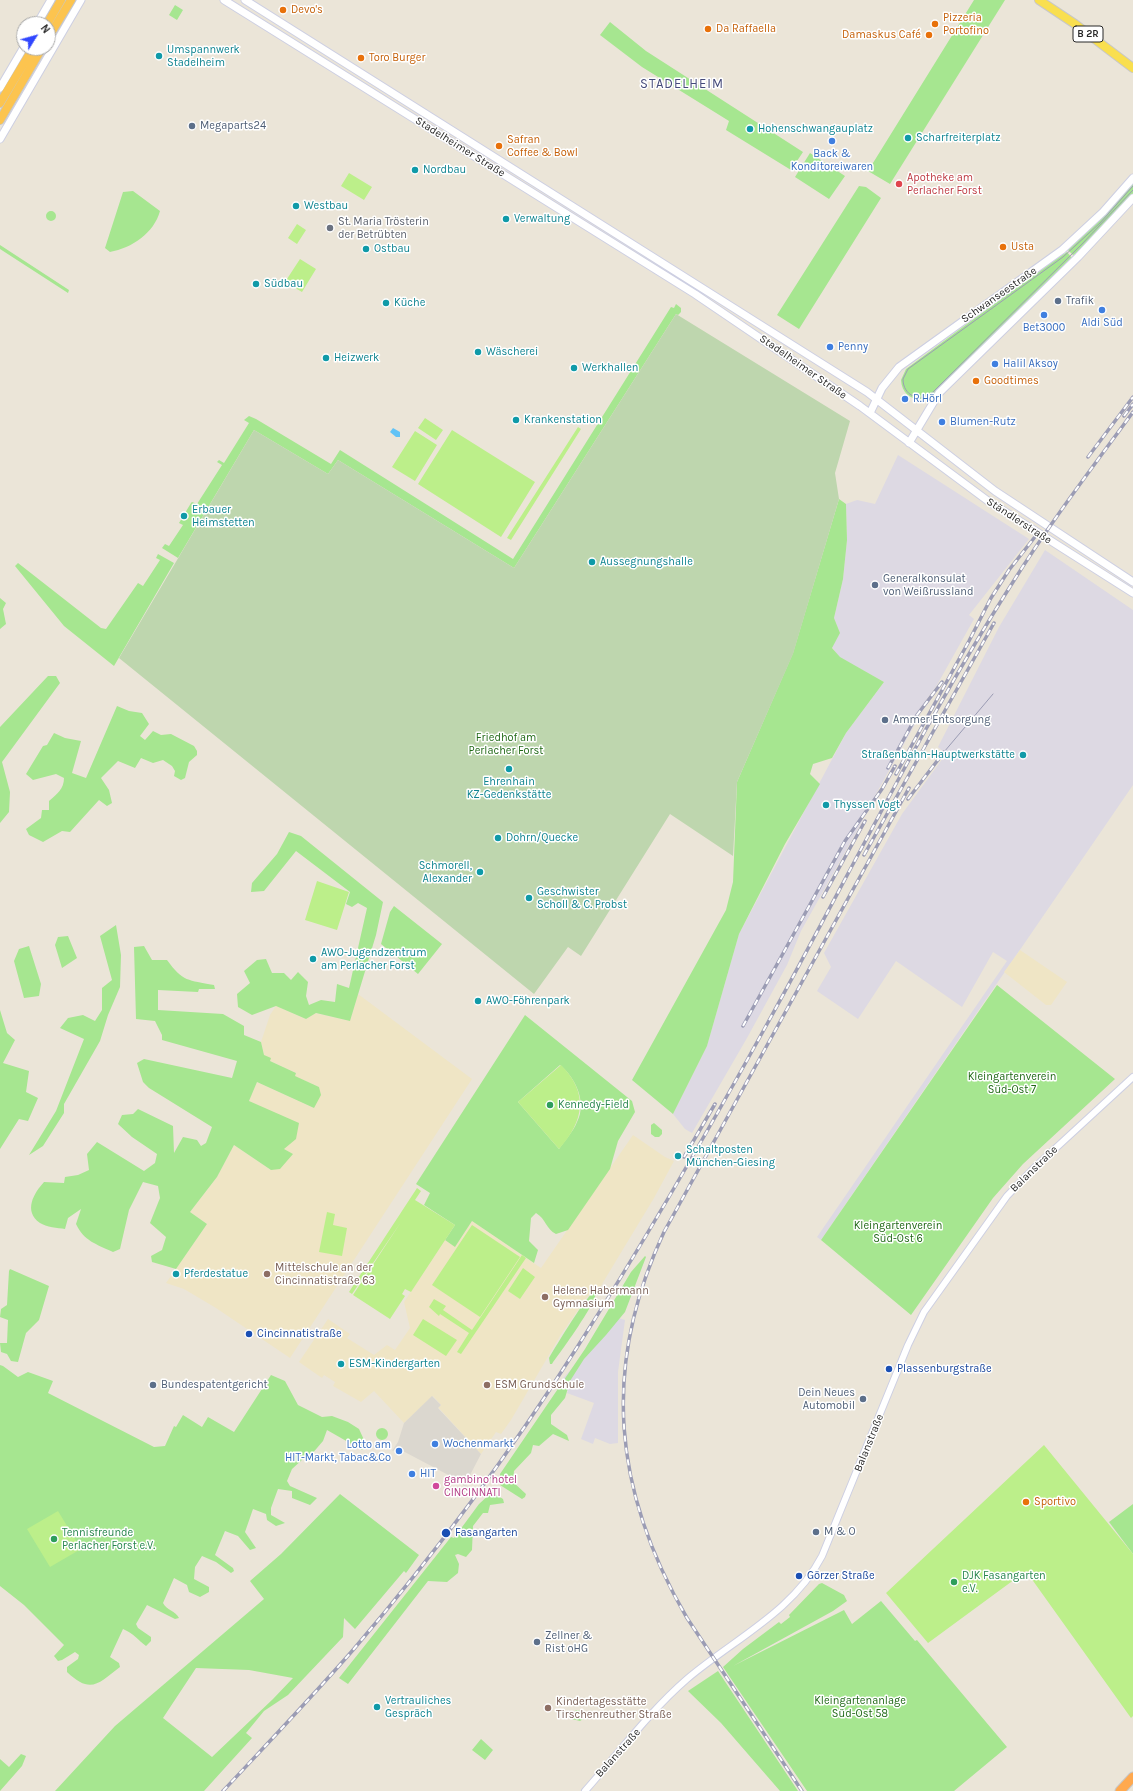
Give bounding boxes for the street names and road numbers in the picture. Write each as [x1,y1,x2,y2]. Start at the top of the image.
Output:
road number: B 2R [1073,26,1103,42]
street label: Stadelheimer Straße [413,114,507,180]
street label: Schwanseestraße [959,264,1039,326]
street label: Stadelheimer Straße [757,332,849,402]
street label: Ständlerstraße [984,495,1054,547]
street label: Balanstraße [1007,1143,1061,1195]
street label: Balanstraße [851,1412,887,1474]
street label: Balanstraße [593,1726,643,1780]

